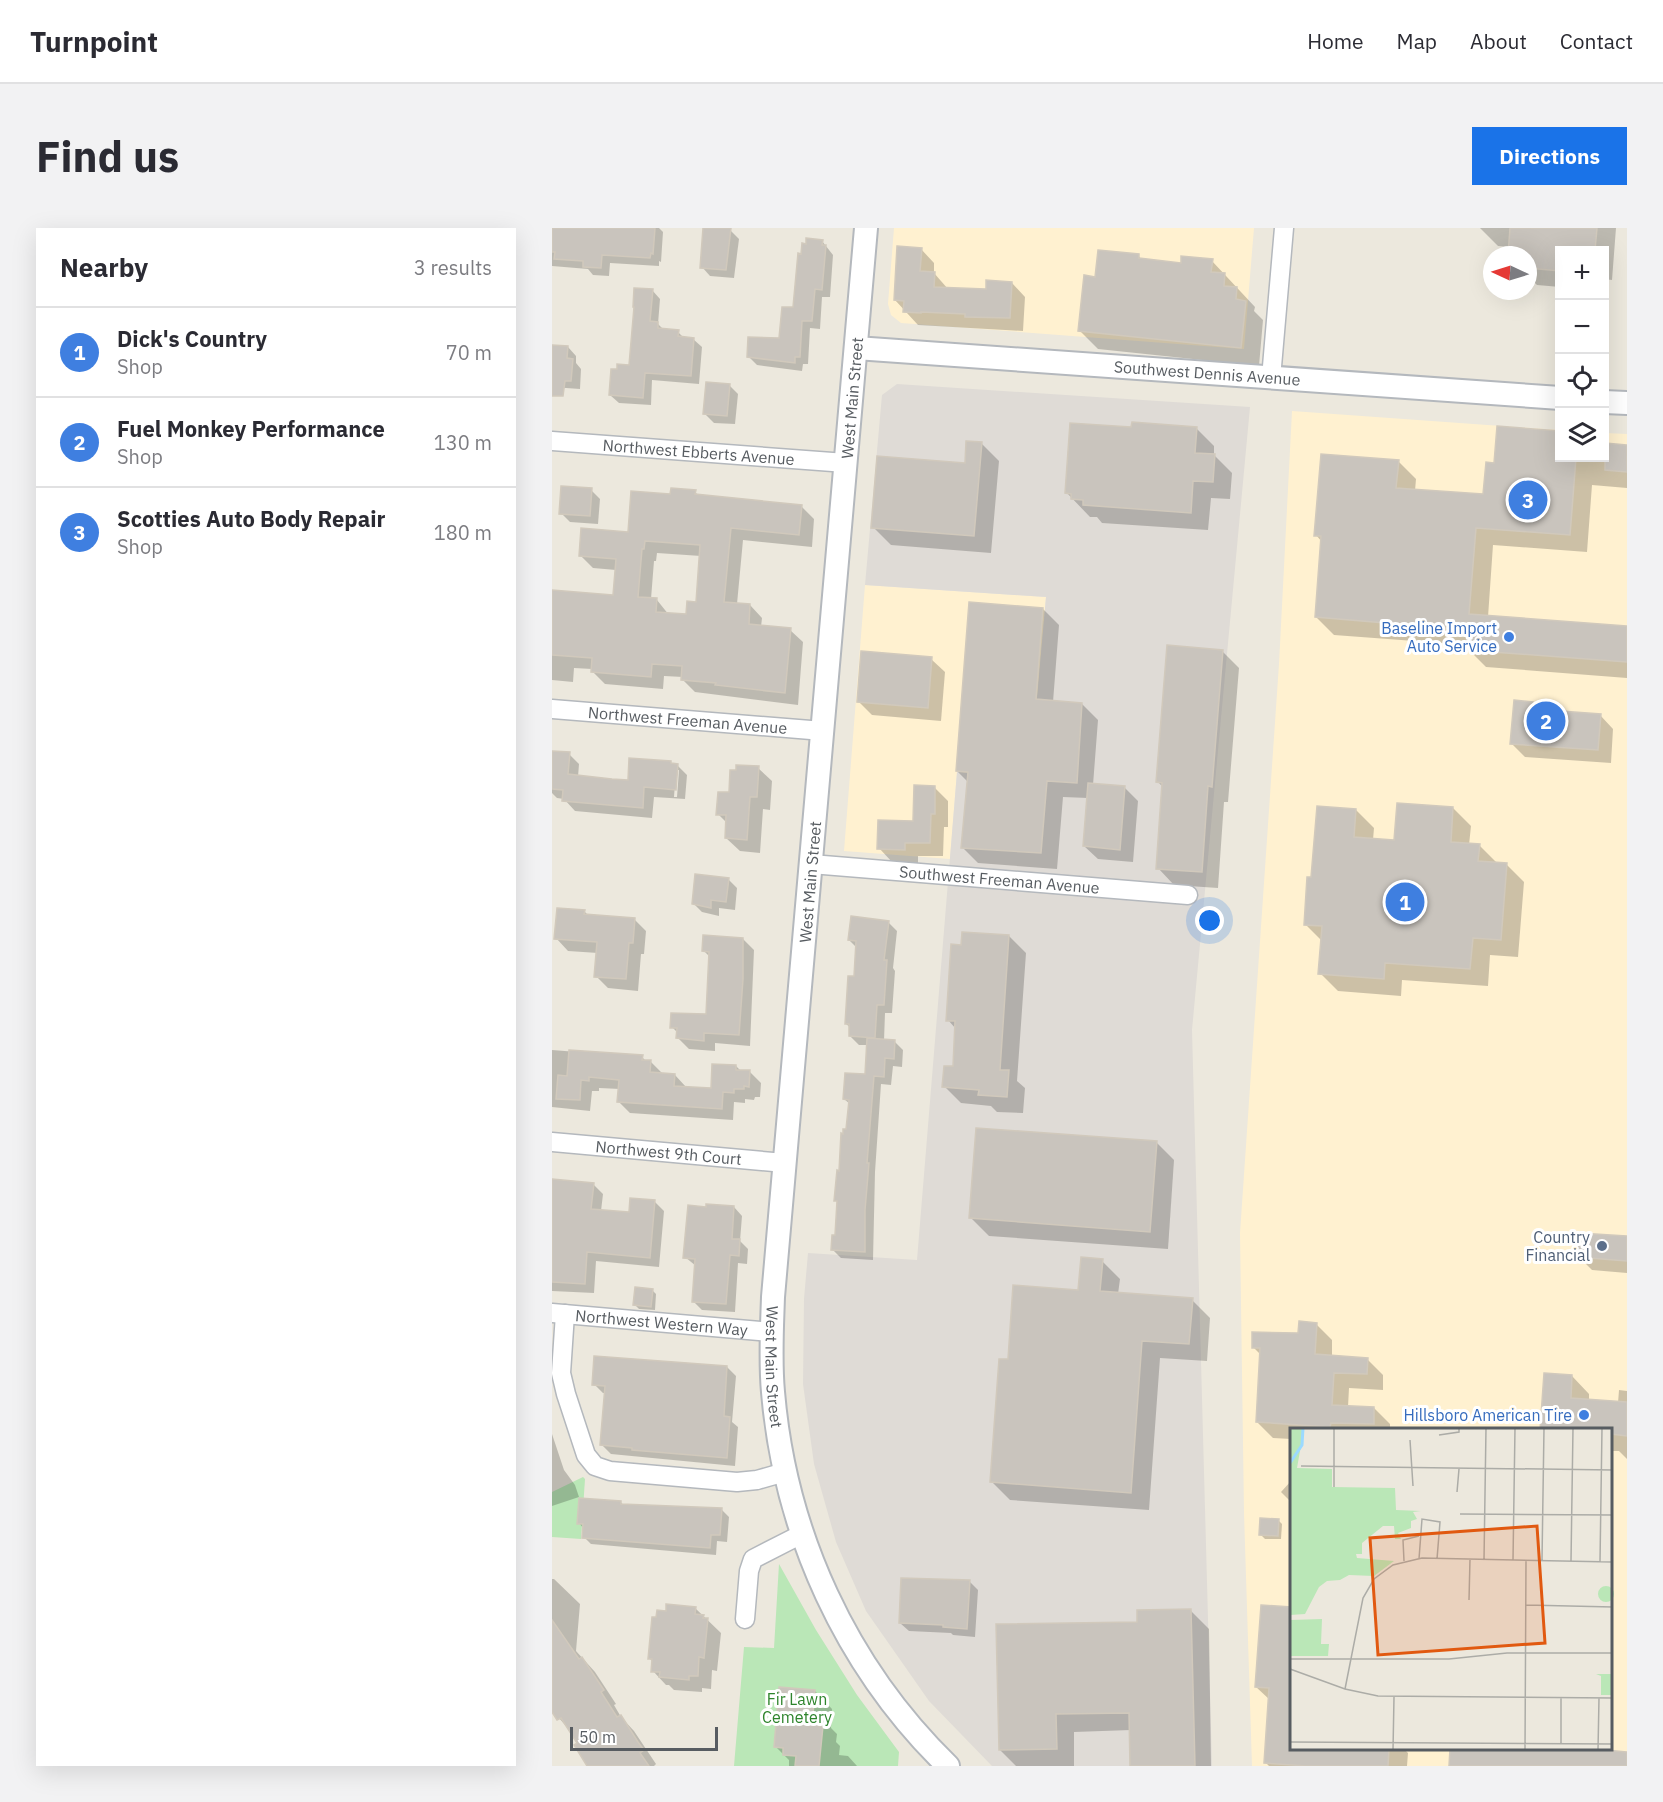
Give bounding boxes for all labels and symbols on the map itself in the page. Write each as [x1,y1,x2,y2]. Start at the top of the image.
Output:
north arrow [1483,246,1537,300]
street label: West Main Street [837,336,867,460]
street label: Southwest Dennis Avenue [1113,356,1301,390]
street label: Northwest Ebberts Avenue [602,435,795,469]
pin: 3 [1508,478,1548,522]
place label: Baseline Import Auto Service [1381,618,1497,656]
marker: Baseline Import Auto Service [1502,630,1516,644]
pin: 2 [1526,698,1566,744]
street label: Northwest Freeman Avenue [587,702,788,738]
street label: West Main Street [795,820,825,944]
street label: Southwest Freeman Avenue [898,861,1101,898]
pin: 1 [1386,880,1424,924]
your location [1195,906,1224,935]
street label: Northwest 9th Court [595,1136,742,1169]
place label: Country Financial [1525,1227,1590,1265]
marker: Country Financial [1595,1239,1609,1253]
street label: Northwest Western Way [574,1305,749,1340]
street label: West Main Street [761,1305,787,1429]
place label: Hillsboro American Tire [1403,1405,1572,1425]
marker: Hillsboro American Tire [1577,1408,1591,1422]
inset map [1290,1428,1612,1751]
park label: Fir Lawn Cemetery [762,1689,832,1727]
scale bar [570,1724,718,1752]

